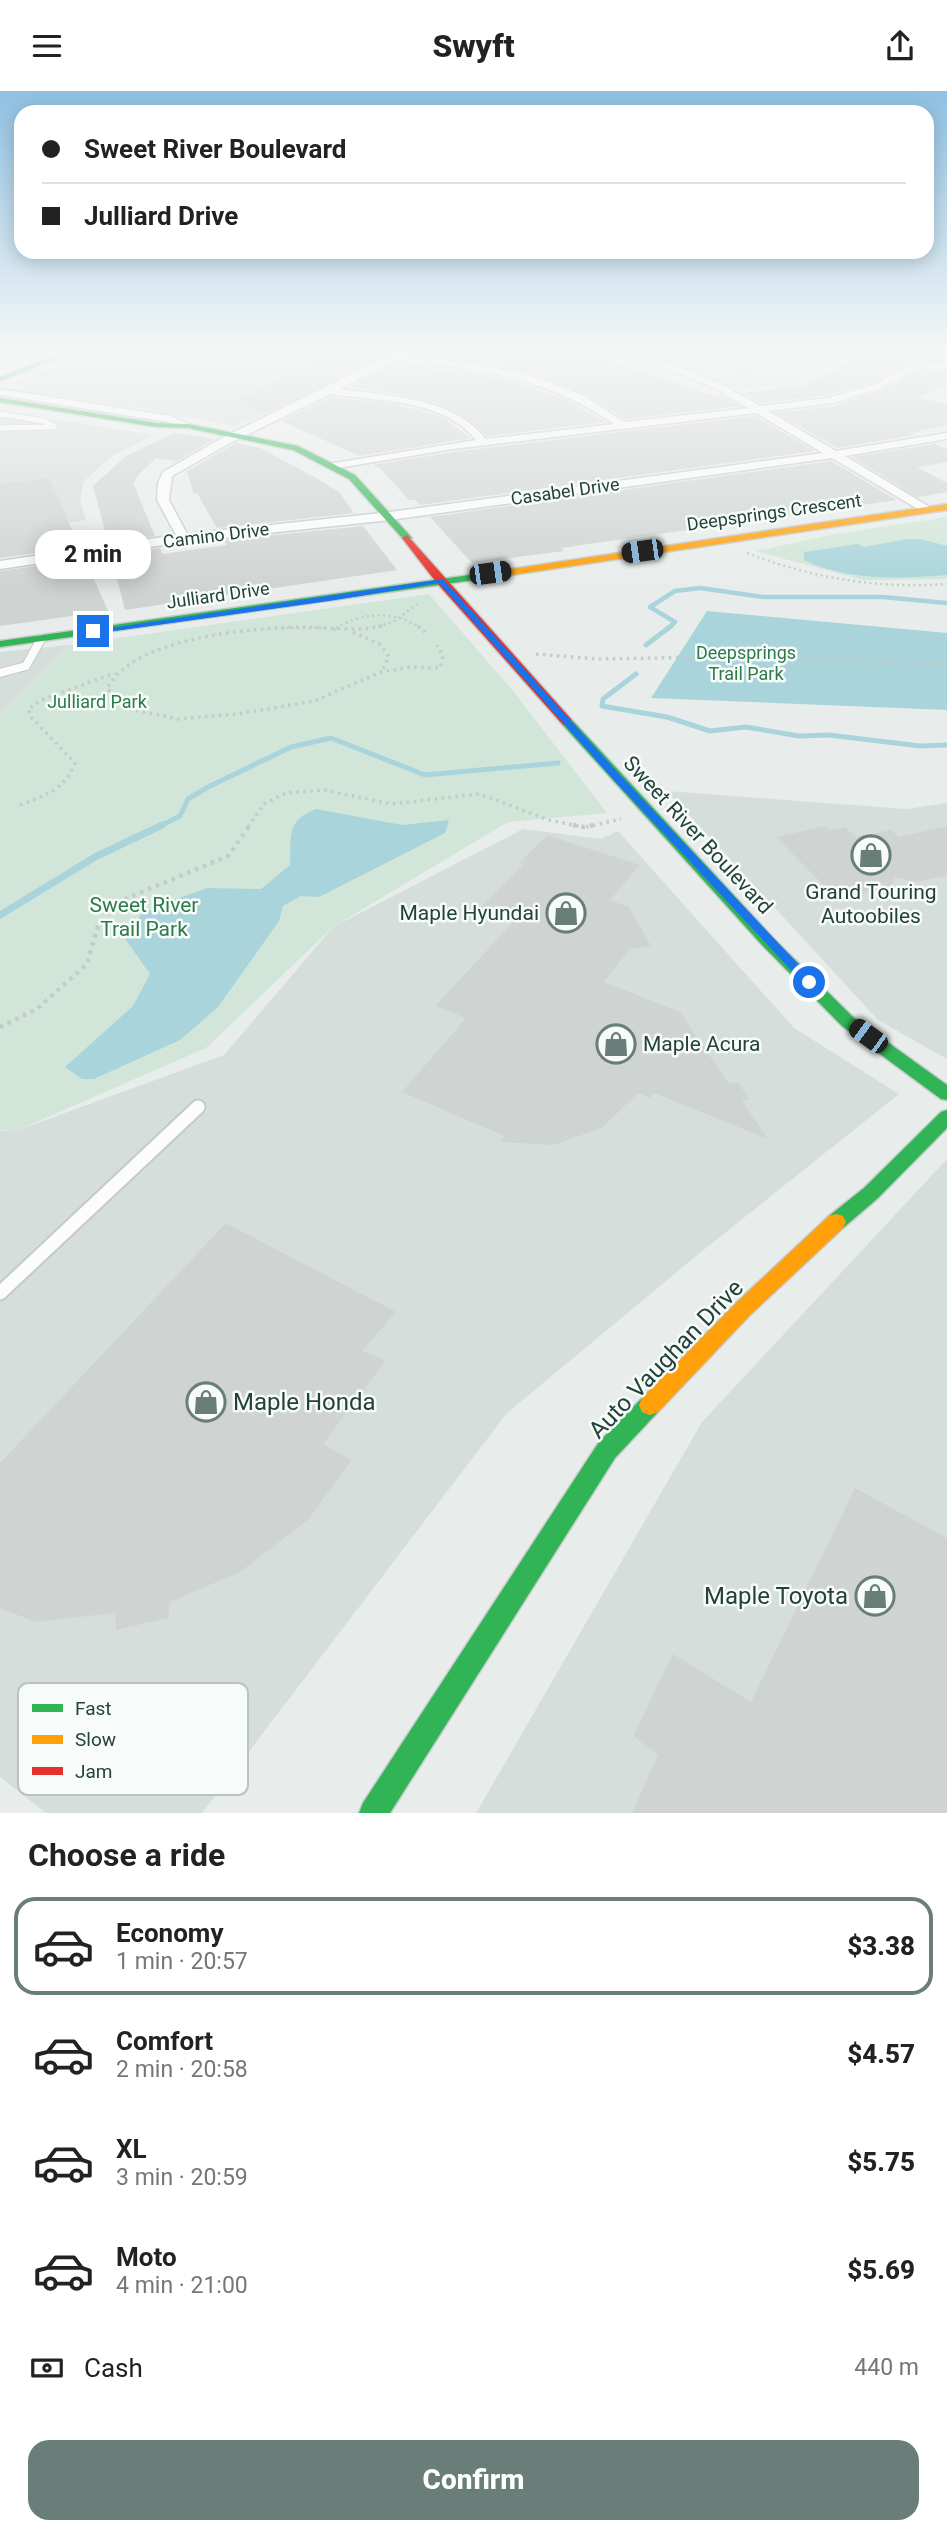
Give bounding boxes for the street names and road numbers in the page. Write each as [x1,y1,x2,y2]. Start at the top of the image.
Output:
street label: Casabel Drive [509,473,621,509]
street label: Deepsprings Crescent [685,489,863,535]
street label: Camino Drive [162,518,270,552]
street label: Julliard Drive [165,577,271,613]
street label: Sweet River Boulevard [619,751,777,919]
street label: Auto Vaughan Drive [583,1274,749,1444]

